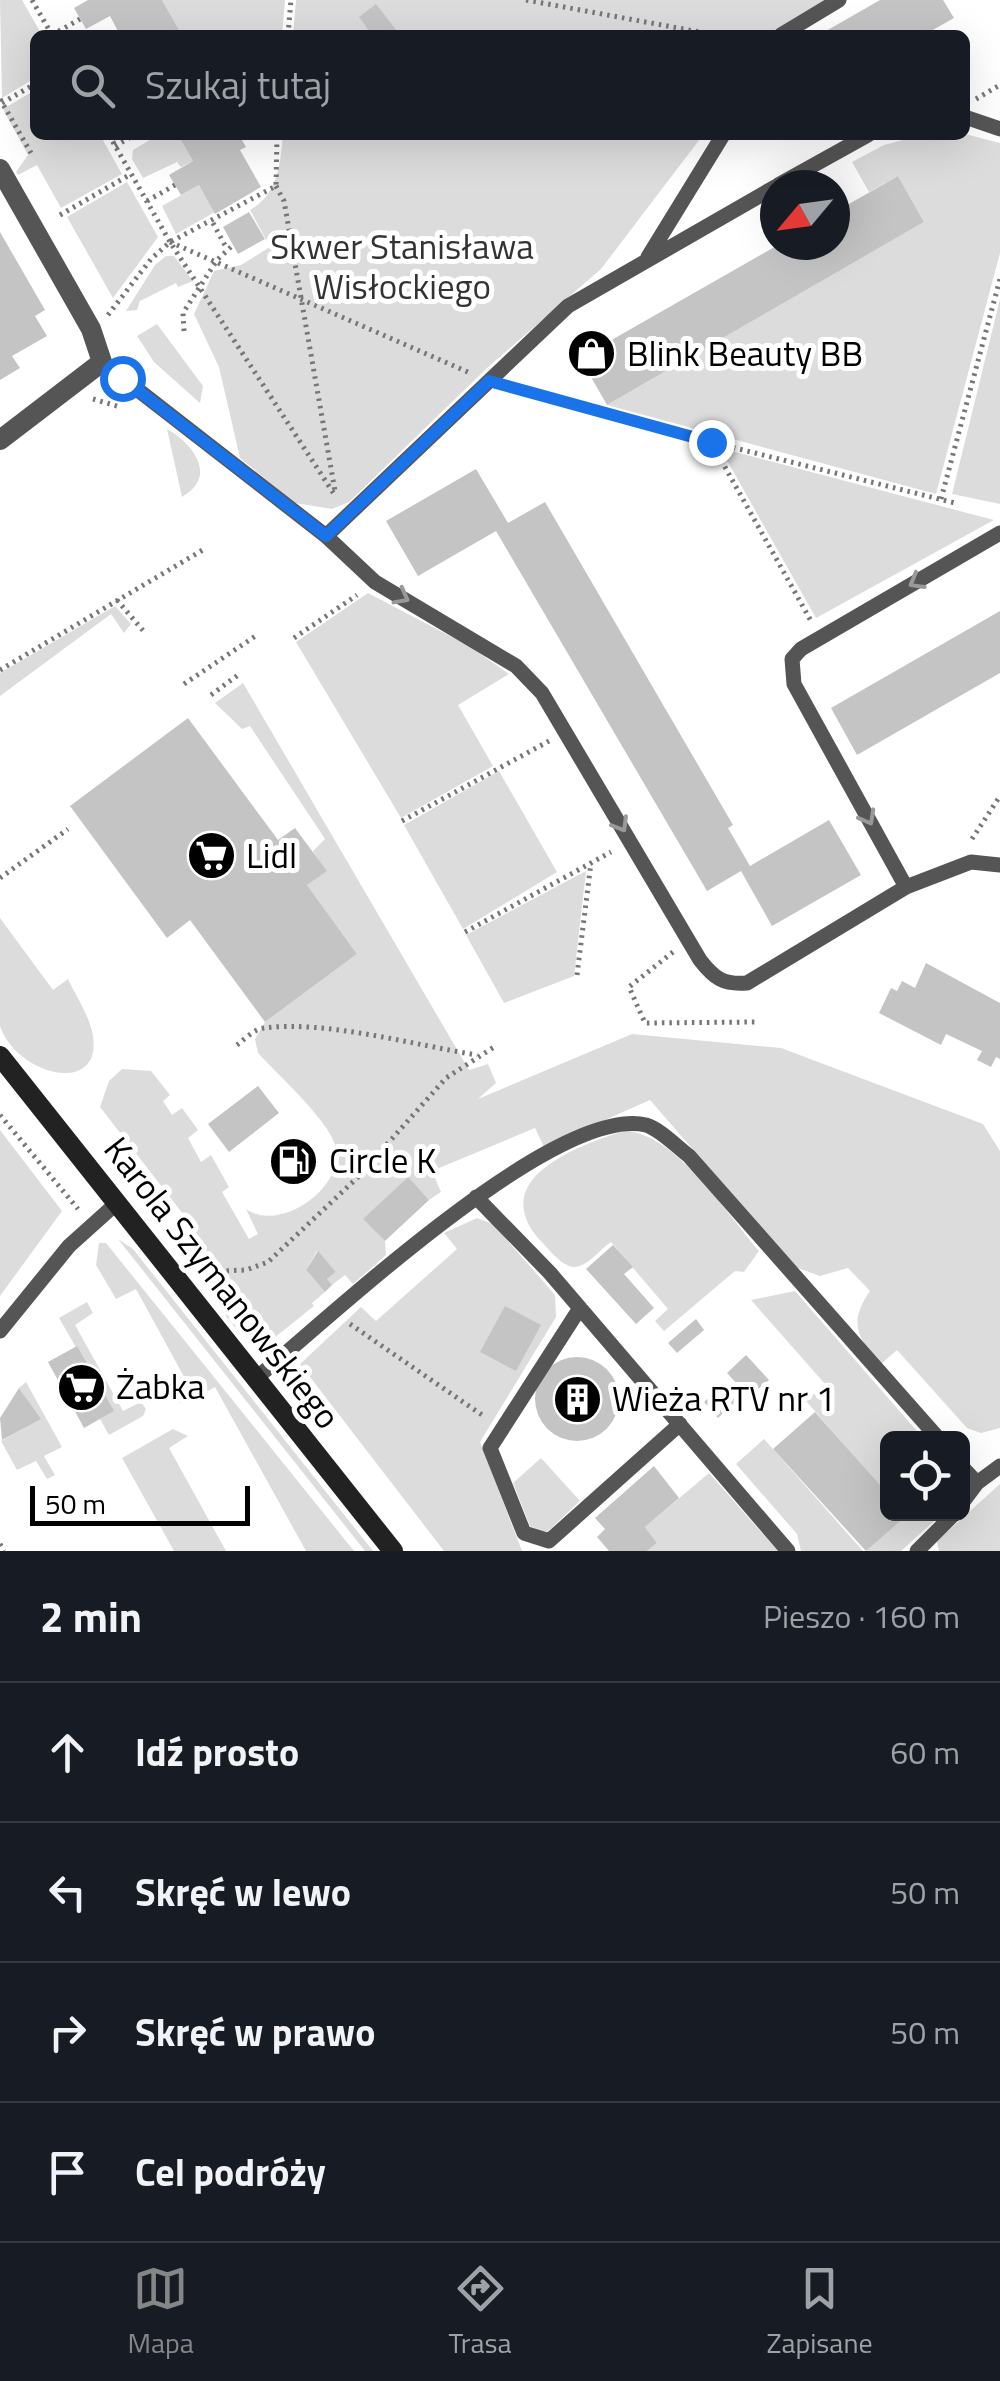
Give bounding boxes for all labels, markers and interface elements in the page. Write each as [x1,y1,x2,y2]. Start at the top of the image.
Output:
search box [30,30,970,140]
text: Szukaj tutaj [145,56,331,114]
icon: search [65,58,120,113]
north arrow [760,170,850,260]
park label: Skwer Stanisława Wisłockiego [270,219,534,313]
place label: Blink Beauty BB [627,326,863,380]
shop icon: Blink Beauty BB [566,328,618,380]
route start [100,356,146,402]
route end [689,420,735,466]
one-way arrow [909,570,927,589]
one-way arrow [391,584,409,604]
one-way arrow [856,808,876,826]
one-way arrow [609,814,628,832]
place label: Lidl [246,828,297,882]
supermarket icon: Lidl [185,830,237,882]
street label: Karola Szymanowskiego [91,1125,354,1440]
place label: Circle K [329,1133,436,1187]
fuel station icon: Circle K [268,1135,320,1187]
place label: Żabka [116,1359,205,1413]
supermarket icon: Żabka [55,1361,107,1413]
place label: Wieża RTV nr 1 [612,1371,835,1425]
building icon: Wieża RTV nr 1 [551,1373,603,1425]
map controls [880,1431,970,1521]
button: locate [880,1431,970,1521]
scale bar [30,1481,250,1526]
text: 50 m [45,1482,106,1525]
text: 2 min [40,1584,142,1648]
text: Pieszo · 160 m [763,1592,960,1640]
text: Idź prosto [135,1723,299,1781]
icon: ahead [40,1725,95,1780]
text: 60 m [890,1728,960,1776]
text: Skręć w lewo [135,1863,351,1921]
icon: left [40,1865,95,1920]
text: 50 m [890,1868,960,1916]
text: Skręć w prawo [135,2003,375,2061]
icon: right [40,2005,95,2060]
text: 50 m [890,2008,960,2056]
text: Cel podróży [135,2143,326,2201]
icon: arrive [40,2145,95,2200]
tab: Mapa [127,2261,194,2364]
tab: Trasa [449,2261,512,2364]
tab: Zapisane [766,2261,873,2364]

